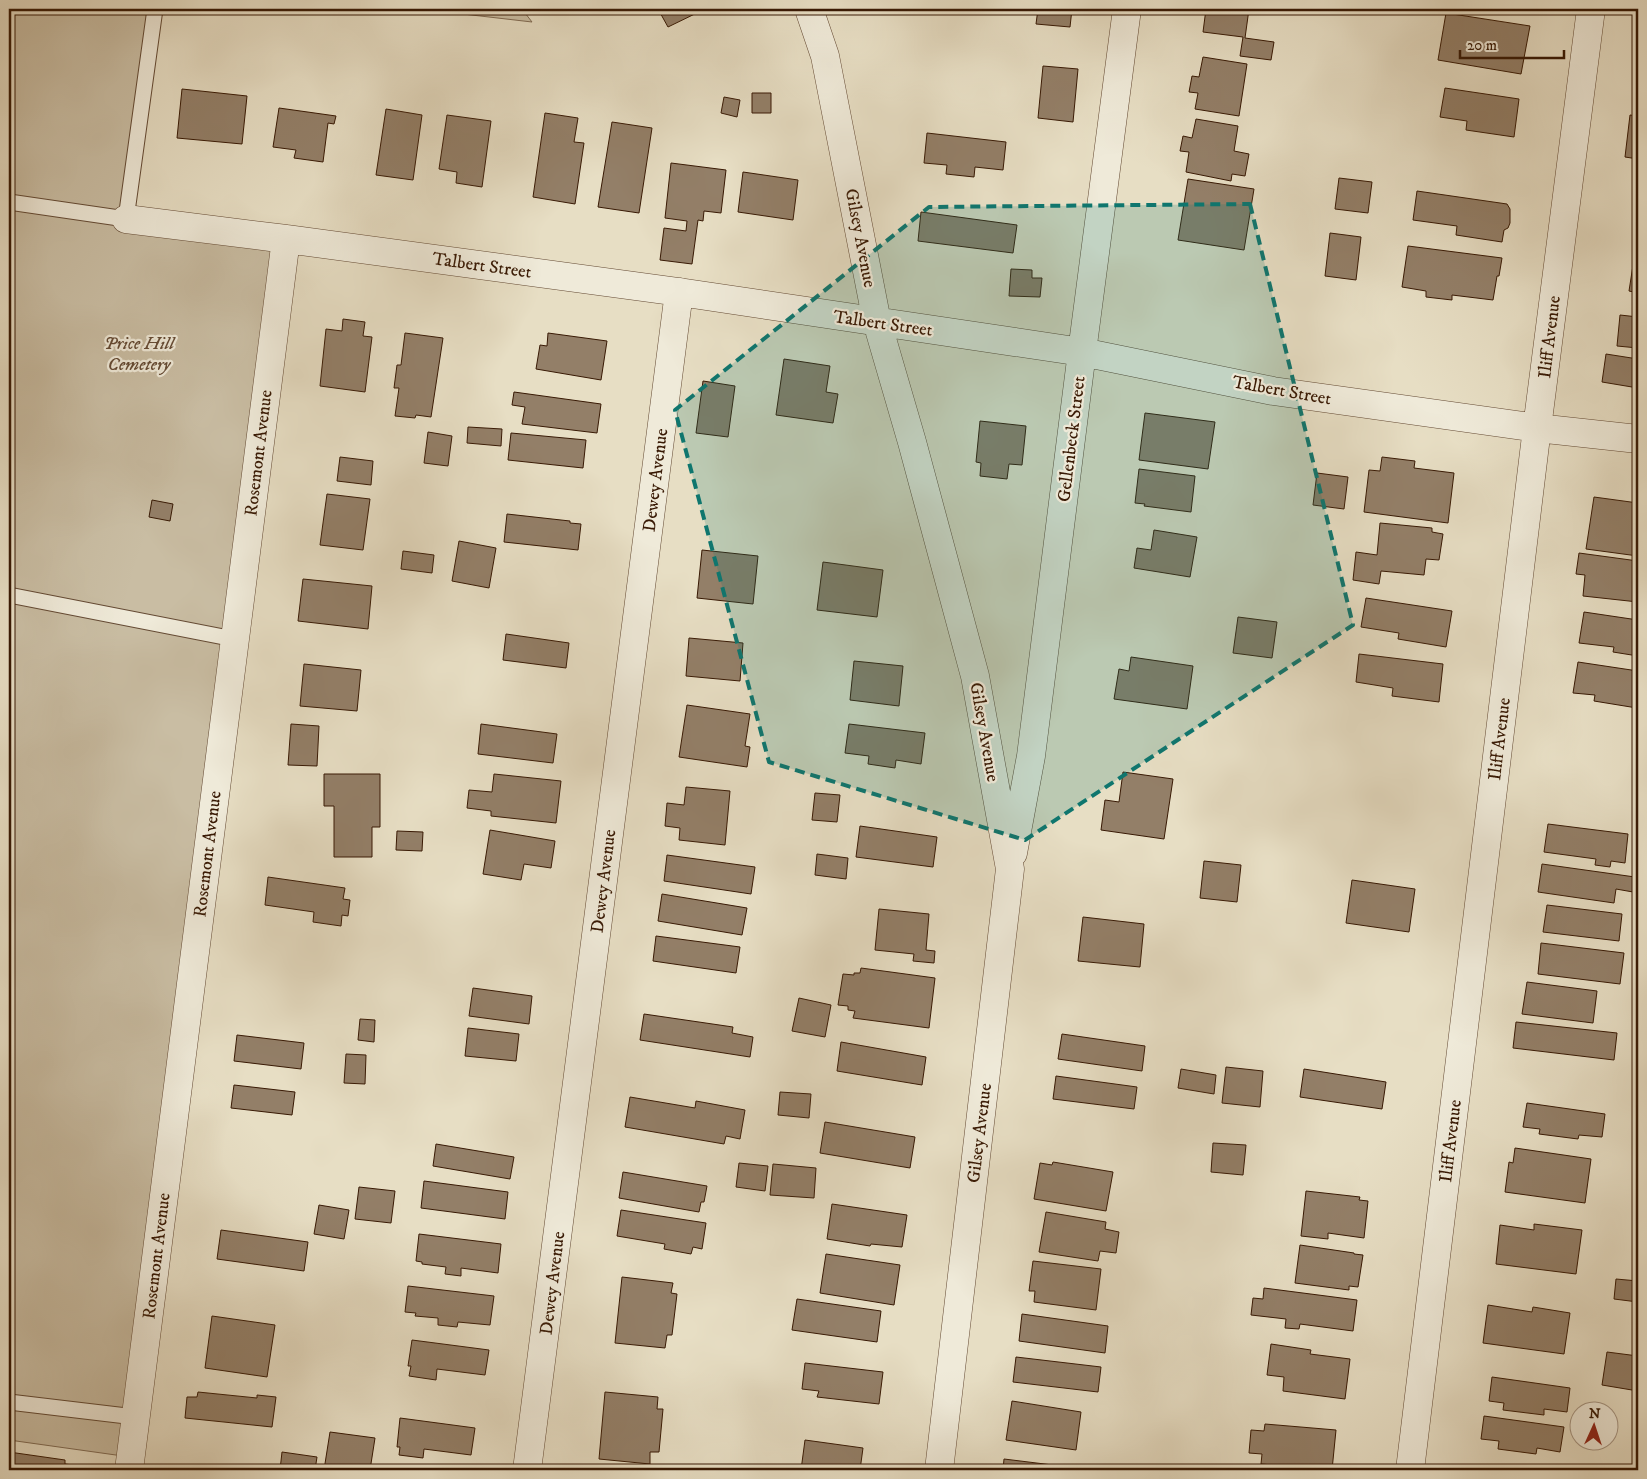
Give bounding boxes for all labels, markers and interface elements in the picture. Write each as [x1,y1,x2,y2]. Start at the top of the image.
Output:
scale bar [1460,28,1563,60]
text: 20 m [1467,36,1497,55]
street label: Gilsey Avenue [840,187,880,290]
street label: Talbert Street [431,248,533,284]
street label: Iliff Avenue [1534,294,1566,380]
street label: Talbert Street [832,306,934,342]
park label: Price Hill Cemetery [104,333,176,376]
street label: Talbert Street [1231,371,1333,411]
street label: Gellenbeck Street [1053,375,1091,503]
street label: Rosemont Avenue [240,389,278,518]
street label: Dewey Avenue [639,427,673,533]
street label: Gilsey Avenue [964,681,1004,784]
street label: Iliff Avenue [1484,696,1516,782]
street label: Rosemont Avenue [189,790,227,919]
street label: Dewey Avenue [587,828,621,934]
street label: Gilsey Avenue [963,1082,997,1184]
street label: Iliff Avenue [1435,1098,1467,1184]
street label: Rosemont Avenue [138,1192,176,1321]
street label: Dewey Avenue [536,1230,570,1336]
north arrow [1570,1402,1620,1452]
text: N [1588,1405,1601,1423]

